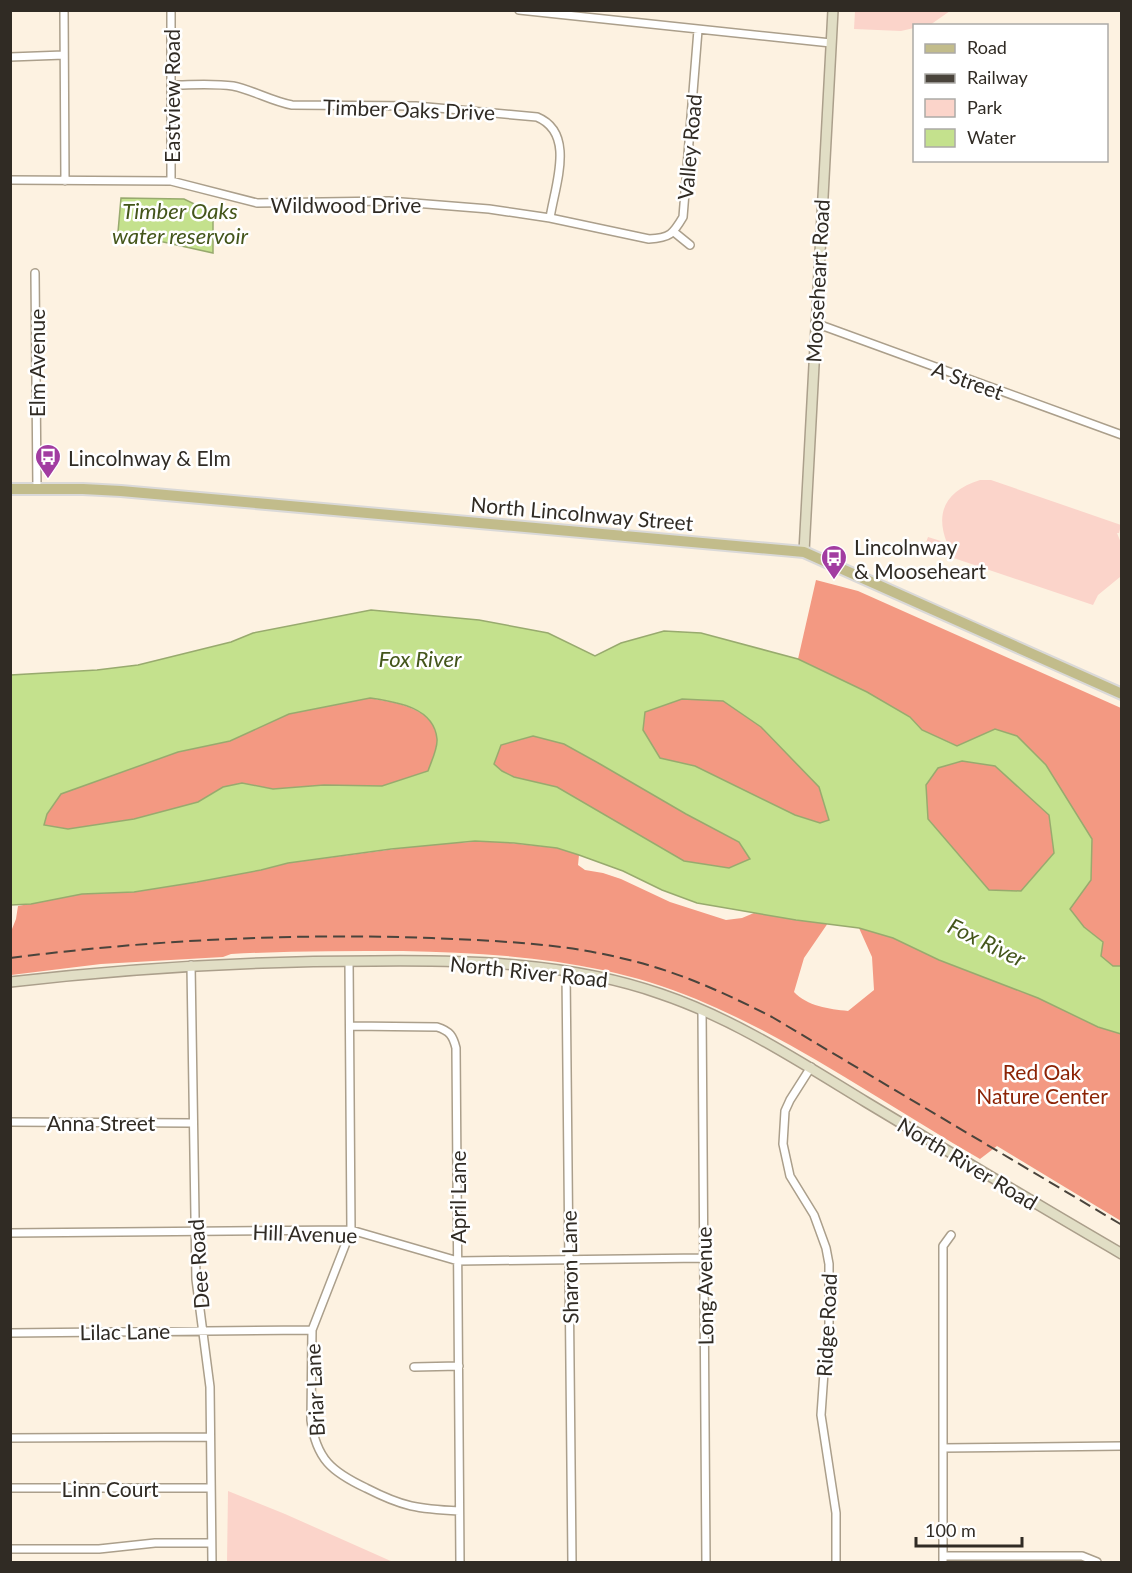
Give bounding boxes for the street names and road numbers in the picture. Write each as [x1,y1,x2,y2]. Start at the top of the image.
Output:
street label: Eastview Road [159,29,184,163]
street label: Valley Road [672,93,706,201]
street label: Timber Oaks Drive [322,94,496,124]
street label: Wildwood Drive [271,192,421,217]
street label: Mooseheart Road [800,199,834,363]
street label: Elm Avenue [24,309,49,417]
street label: A Street [929,356,1008,405]
street label: North Lincolnway Street [470,491,695,535]
street label: North River Road [449,950,609,992]
street label: Anna Street [47,1110,156,1135]
street label: North River Road [894,1111,1042,1215]
street label: April Lane [445,1151,470,1244]
street label: Sharon Lane [556,1210,582,1324]
street label: Dee Road [182,1218,214,1310]
street label: Hill Avenue [252,1219,358,1247]
street label: Long Avenue [690,1226,718,1346]
street label: Ridge Road [811,1273,841,1377]
street label: Lilac Lane [79,1318,171,1344]
street label: Briar Lane [299,1343,329,1437]
street label: Linn Court [61,1476,159,1501]

